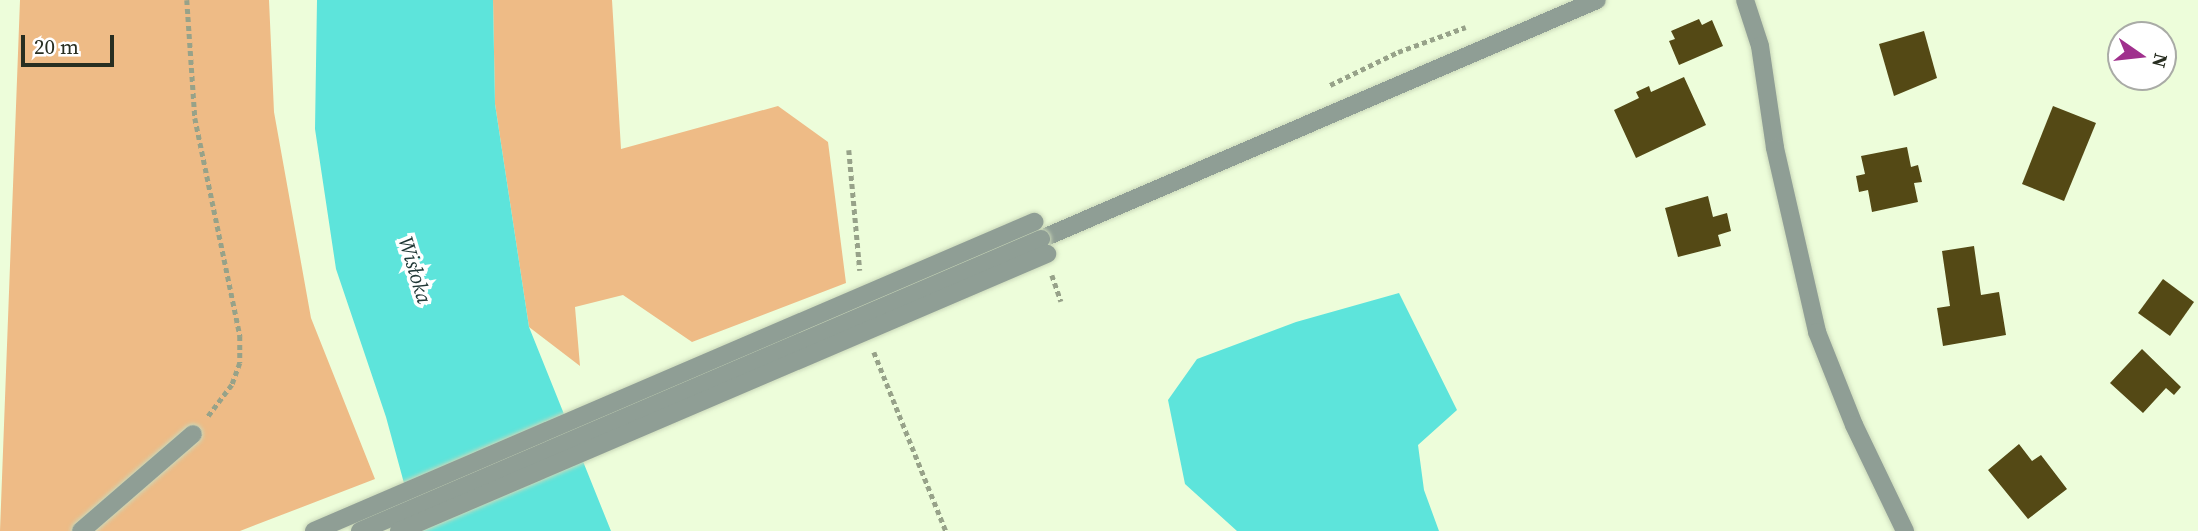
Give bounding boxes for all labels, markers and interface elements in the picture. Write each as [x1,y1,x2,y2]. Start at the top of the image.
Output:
scale bar [24,21,117,65]
north arrow [2107,21,2177,91]
text: 20 m [34,32,79,61]
text: N [2146,51,2175,70]
water label: Wisłoka [393,233,437,307]

